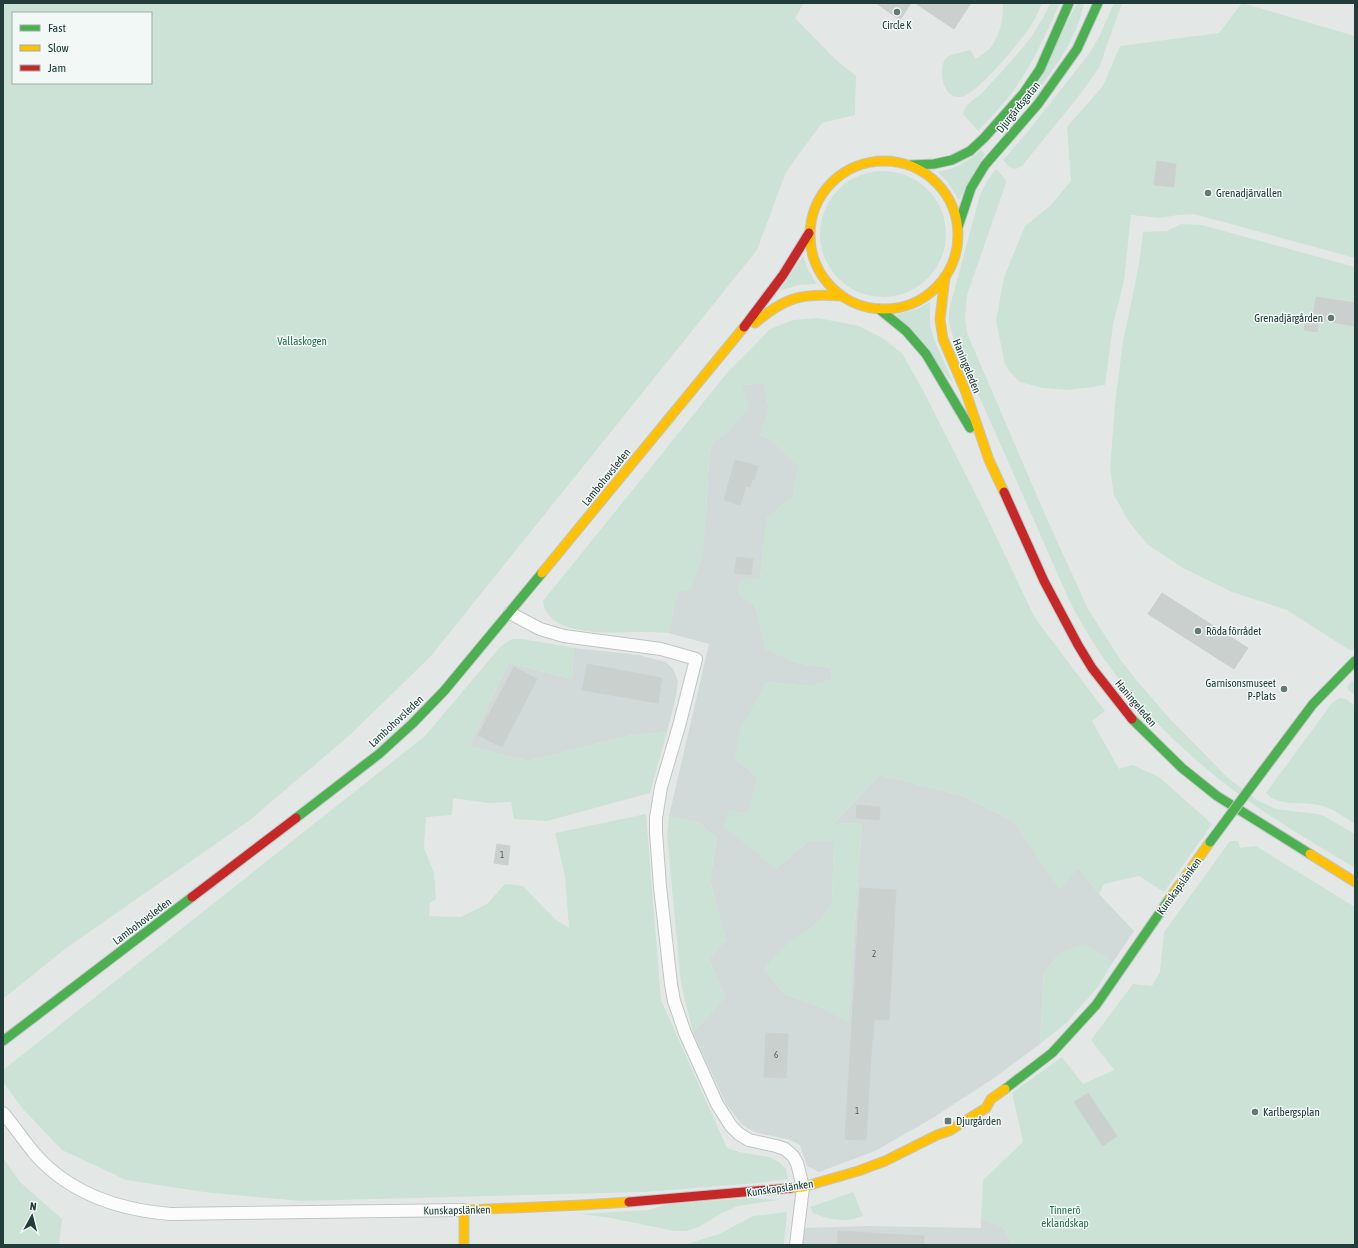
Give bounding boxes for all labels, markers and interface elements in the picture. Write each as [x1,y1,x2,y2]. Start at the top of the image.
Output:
marker: Circle K [892,7,902,17]
legend [12,12,152,84]
place label: Circle K [882,19,912,31]
text: Fast [48,21,66,35]
text: Slow [48,41,69,55]
text: Jam [48,61,66,75]
street label: Djurgårdsgatan [994,79,1042,135]
place label: Grenadjärvallen [1216,187,1282,199]
marker: Grenadjärvallen [1203,188,1213,198]
place label: Grenadjärgården [1254,312,1323,324]
marker: Grenadjärgården [1326,313,1336,323]
park label: Vallaskogen [277,335,327,347]
street label: Haningeleden [951,337,983,395]
street label: Lambohovsleden [579,446,633,508]
place label: Röda förrådet [1206,625,1261,637]
marker: Röda förrådet [1193,626,1203,636]
street label: Haningeleden [1113,677,1159,729]
place label: Garnisonsmuseet P-Plats [1205,677,1276,702]
marker: Garnisonsmuseet P-Plats [1279,684,1289,694]
street label: Lambohovsleden [366,693,426,749]
house number: 1 [500,850,504,860]
street label: Kunskapslänken [1154,855,1204,917]
street label: Lambohovsleden [111,895,173,947]
house number: 2 [872,949,876,959]
house number: 6 [774,1050,778,1060]
house number: 1 [855,1106,859,1116]
place label: Karlbergsplan [1263,1106,1320,1118]
marker: Karlbergsplan [1250,1107,1260,1117]
place label: Djurgården [956,1115,1001,1127]
marker: Djurgården [943,1116,953,1126]
street label: Kunskapslänken [746,1177,814,1199]
north arrow [12,1196,52,1236]
text: N [29,1200,37,1212]
street label: Kunskapslänken [423,1203,491,1217]
park label: Tinnerö eklandskap [1041,1204,1089,1229]

